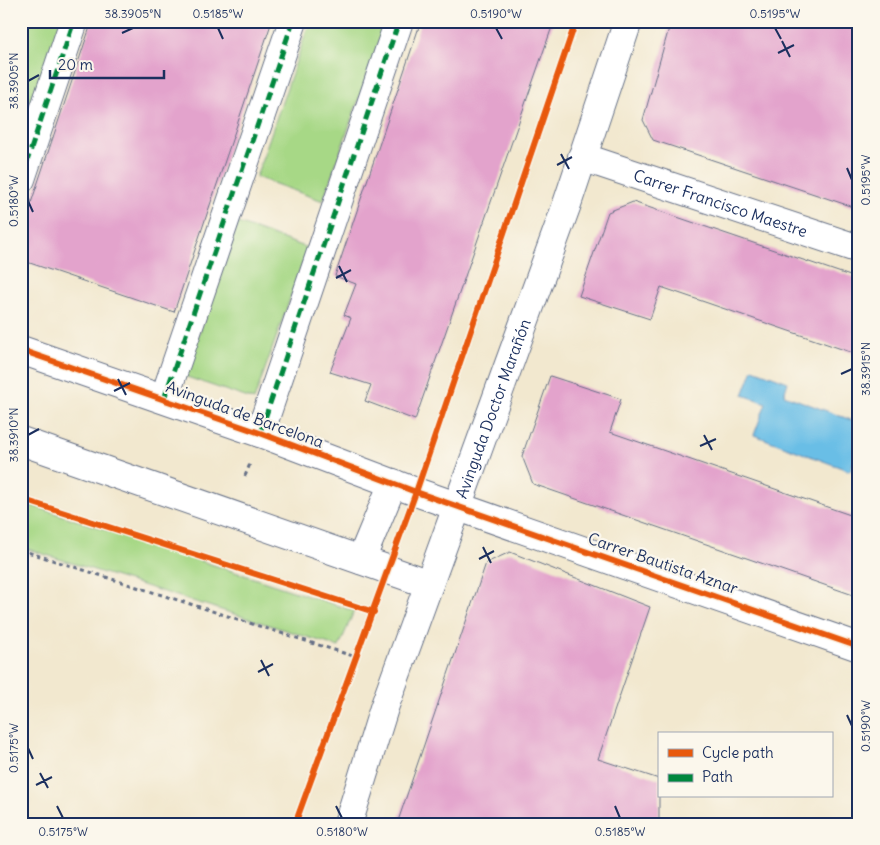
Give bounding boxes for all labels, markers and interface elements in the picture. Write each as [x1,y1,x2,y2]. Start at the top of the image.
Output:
text: 38.3905°N [104,6,162,21]
text: 0.5185°W [193,6,243,21]
text: 0.5190°W [470,6,522,21]
text: 0.5195°W [750,6,800,21]
scale bar [50,48,164,80]
text: 38.3905°N [6,52,21,110]
text: 20 m [58,55,93,74]
text: 0.5195°W [858,155,873,205]
street label: Carrer Francisco Maestre [631,165,810,241]
text: 0.5180°W [6,175,21,227]
street label: Avinguda Doctor Marañón [451,316,535,501]
text: 38.3915°N [858,342,873,396]
street label: Avinguda de Barcelona [163,376,327,452]
text: 38.3910°N [6,408,21,462]
street label: Carrer Bautista Aznar [585,528,741,598]
text: 0.5190°W [858,700,873,752]
text: 0.5175°W [6,723,21,773]
legend [658,732,832,798]
text: Cycle path [702,743,774,762]
text: Path [702,767,733,786]
text: 0.5175°W [38,824,88,839]
text: 0.5180°W [316,824,368,839]
text: 0.5185°W [595,824,645,839]

